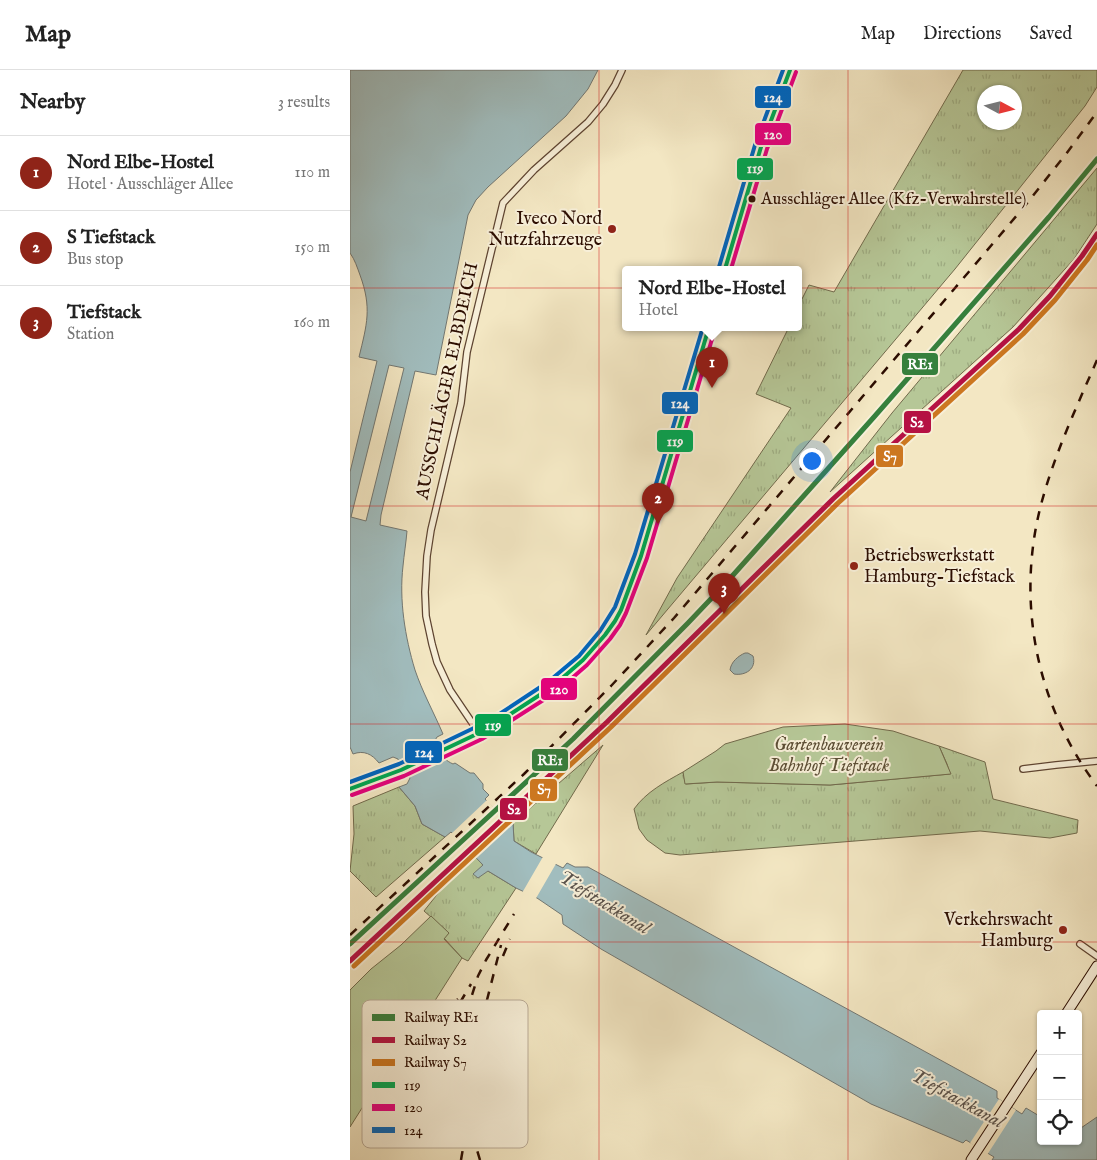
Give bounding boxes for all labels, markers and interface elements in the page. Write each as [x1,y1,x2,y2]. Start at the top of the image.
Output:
text: Map [25,19,71,50]
text: Map [861,23,895,46]
text: Directions [923,23,1001,46]
text: Saved [1029,23,1072,46]
line badge: 124 [754,85,792,109]
north arrow [977,85,1022,130]
text: Nearby [20,89,85,116]
text: 124 [764,89,783,107]
text: 3 results [278,93,330,113]
line badge: 120 [754,122,792,146]
text: 120 [764,126,782,144]
text: Nord Elbe-Hostel [67,151,214,175]
line badge: 119 [736,157,774,181]
text: 119 [747,160,763,178]
text: 1 [33,163,39,183]
text: 110 m [294,163,330,183]
text: Hotel · Ausschläger Allee [67,175,233,195]
place label: Ausschläger Allee (Kfz-Verwahrstelle) [760,189,1026,210]
marker: Ausschläger Allee (Kfz-Verwahrstelle) [747,194,757,204]
place label: Iveco Nord Nutzfahrzeuge [489,208,602,252]
marker: Iveco Nord Nutzfahrzeuge [606,223,618,235]
text: S Tiefstack [67,226,155,250]
text: 2 [32,238,40,258]
text: 150 m [295,238,330,258]
text: Bus stop [67,250,123,270]
street label: AUSSCHLÄGER ELBDEICH [410,260,484,503]
popup [622,266,802,331]
text: Nord Elbe-Hostel [639,277,785,301]
text: Tiefstack [67,301,141,325]
text: Hotel [639,301,678,321]
text: 3 [33,313,39,333]
text: 160 m [294,313,330,333]
text: Station [67,325,114,345]
pin: 1 [696,347,728,388]
line badge: RE1 [901,352,939,376]
text: RE1 [907,356,933,374]
line badge: 124 [661,391,699,415]
text: 124 [671,395,690,413]
line badge: S2 [903,410,932,434]
text: S2 [910,414,924,432]
line badge: 119 [656,429,694,453]
text: 119 [667,433,683,451]
line badge: S7 [875,444,904,468]
your location [799,448,825,474]
text: S7 [883,448,897,466]
pin: 2 [642,483,674,524]
place label: Betriebswerkstatt Hamburg-Tiefstack [864,545,1015,589]
marker: Betriebswerkstatt Hamburg-Tiefstack [848,560,860,572]
pin: 3 [708,573,740,614]
line badge: 120 [540,677,578,701]
text: 120 [550,681,568,699]
line badge: 119 [474,713,512,737]
text: 119 [485,717,501,735]
park label: Gartenbauverein Bahnhof Tiefstack [769,734,889,778]
line badge: 124 [404,740,443,764]
text: 124 [415,744,434,762]
line badge: RE1 [531,748,569,772]
text: RE1 [537,752,563,770]
line badge: S7 [529,778,558,802]
text: S7 [537,781,551,799]
line badge: S2 [499,797,528,821]
text: S2 [507,801,521,819]
water label: Tiefstackkanal [554,866,655,941]
place label: Verkehrswacht Hamburg [943,909,1053,953]
marker: Verkehrswacht Hamburg [1057,924,1069,936]
legend [362,1000,528,1148]
text: Railway RE1 [404,1009,478,1027]
map controls [1037,1010,1082,1145]
button: + [1037,1010,1082,1055]
text: Railway S2 [404,1032,467,1050]
text: Railway S7 [404,1054,467,1072]
button: − [1037,1055,1082,1100]
water label: Tiefstackkanal [906,1064,1009,1135]
text: 119 [404,1077,421,1095]
text: 120 [404,1099,423,1117]
button: locate [1037,1100,1082,1145]
text: 124 [404,1122,423,1140]

